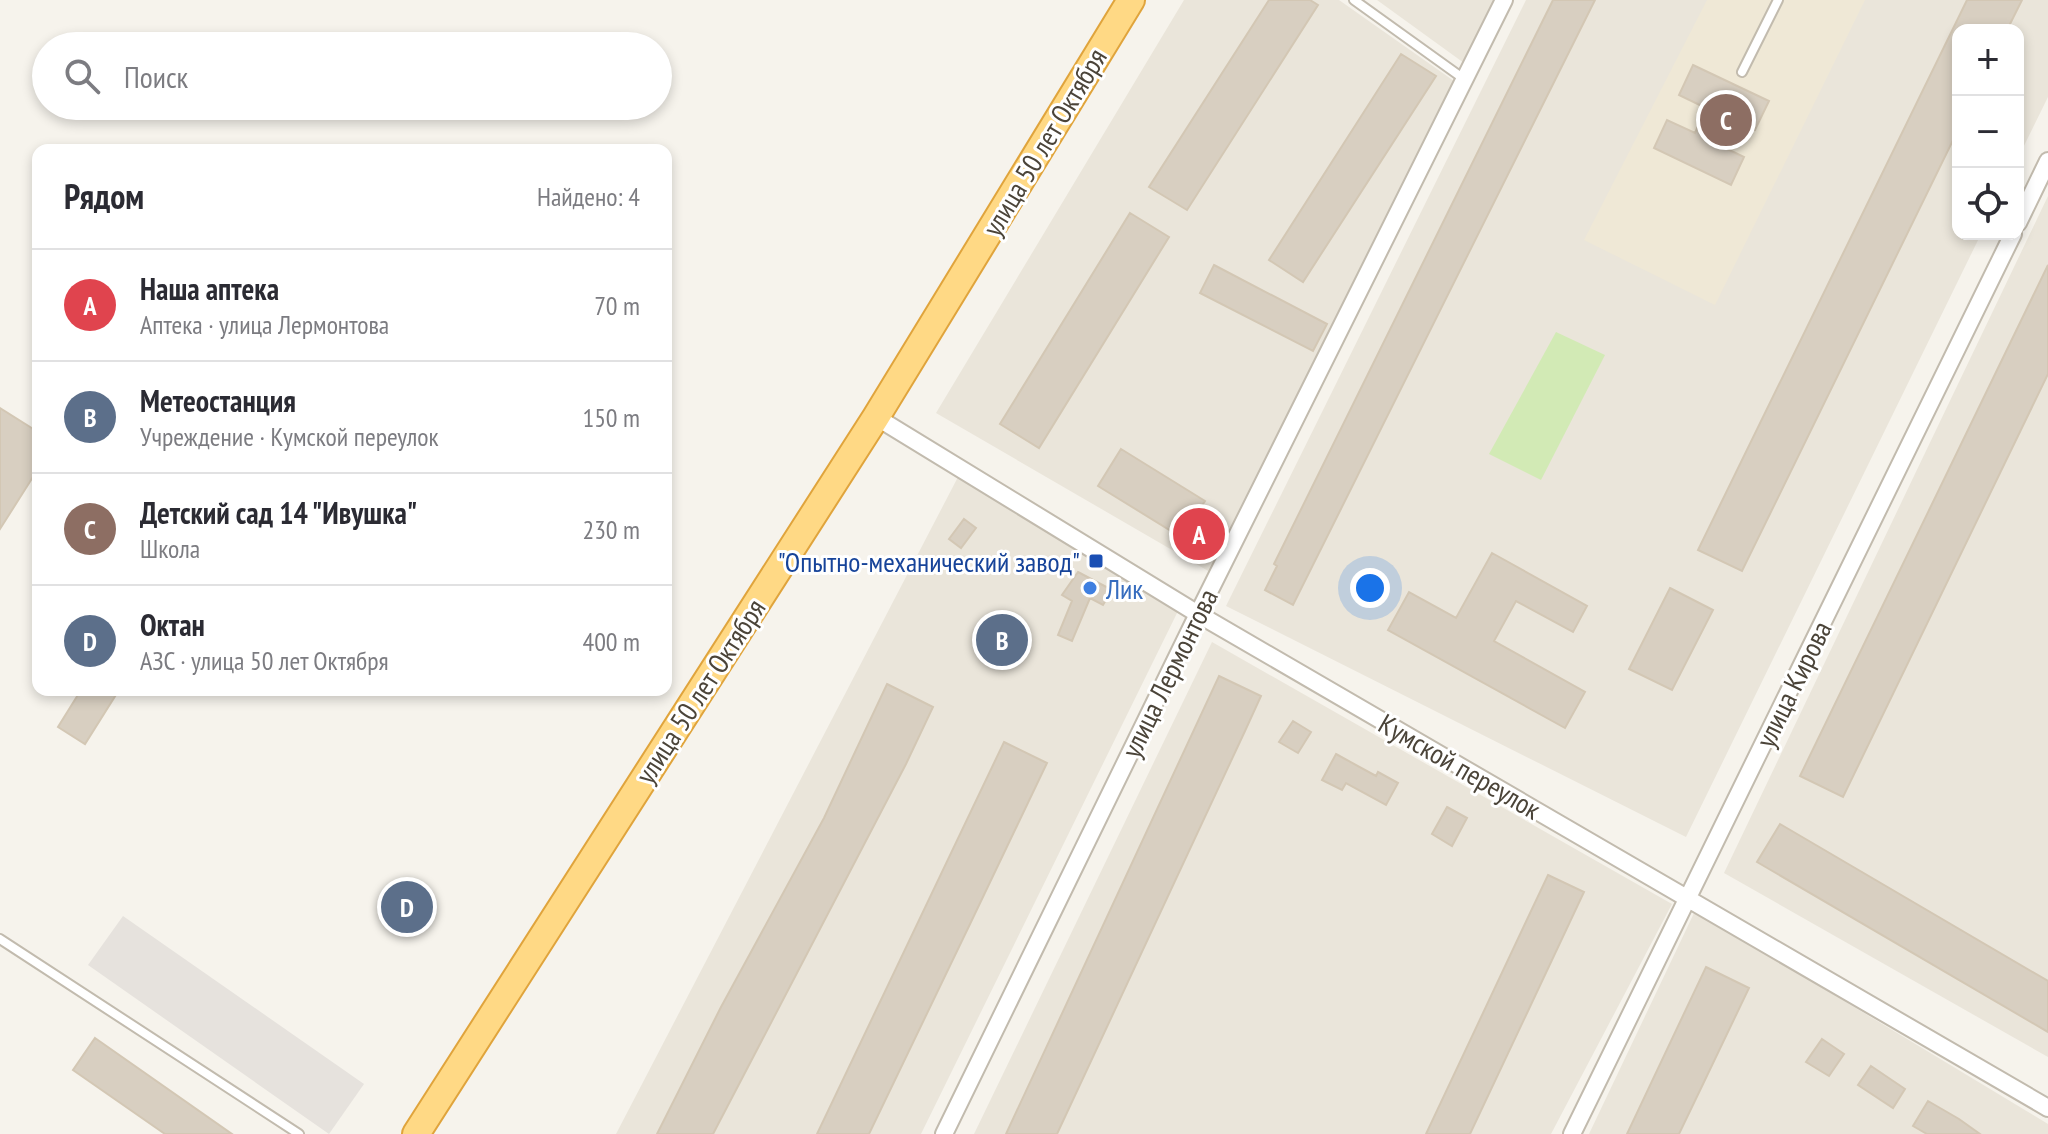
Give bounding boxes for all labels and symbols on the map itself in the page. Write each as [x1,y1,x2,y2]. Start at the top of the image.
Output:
street label: улица 50 лет Октября [973,41,1115,243]
pin: C [1700,90,1752,150]
pin: A [1173,504,1225,564]
place label: "Опытно-механический завод" [778,543,1080,580]
marker: "Опытно-механический завод" [1087,552,1105,570]
your location [1350,568,1390,608]
place label: Лик [1105,570,1143,607]
marker: Лик [1081,579,1099,597]
street label: улица Лермонтова [1112,583,1226,763]
street label: улица 50 лет Октября [627,592,773,790]
pin: B [976,610,1028,670]
street label: улица Кирова [1747,615,1839,753]
street label: Кумской переулок [1372,705,1548,827]
pin: D [381,877,433,937]

